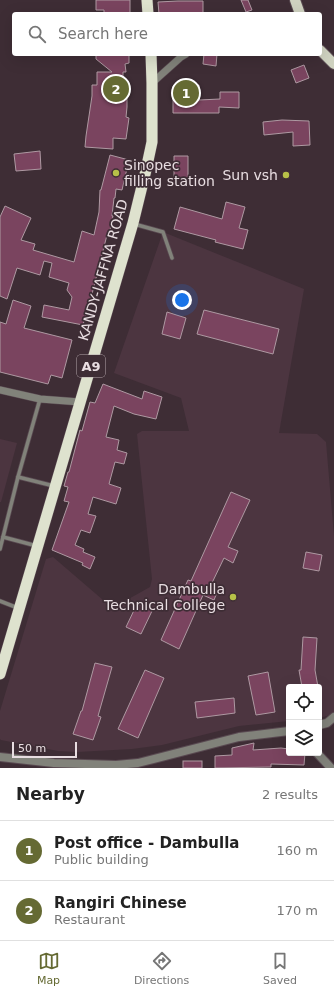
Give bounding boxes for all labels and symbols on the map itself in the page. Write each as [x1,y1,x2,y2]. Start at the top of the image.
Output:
pin: 2 [103,74,129,104]
pin: 1 [173,78,199,108]
place label: Sinopec filling station [124,157,215,189]
place label: Sun vsh [222,167,278,183]
marker: Sinopec filling station [111,168,121,178]
marker: Sun vsh [281,170,291,180]
street label: KANDY-JAFFNA ROAD [75,197,131,343]
your location [172,290,192,310]
road number: A9 [77,355,105,377]
place label: Dambulla Technical College [103,581,225,613]
marker: Dambulla Technical College [228,592,238,602]
scale bar [12,740,77,759]

